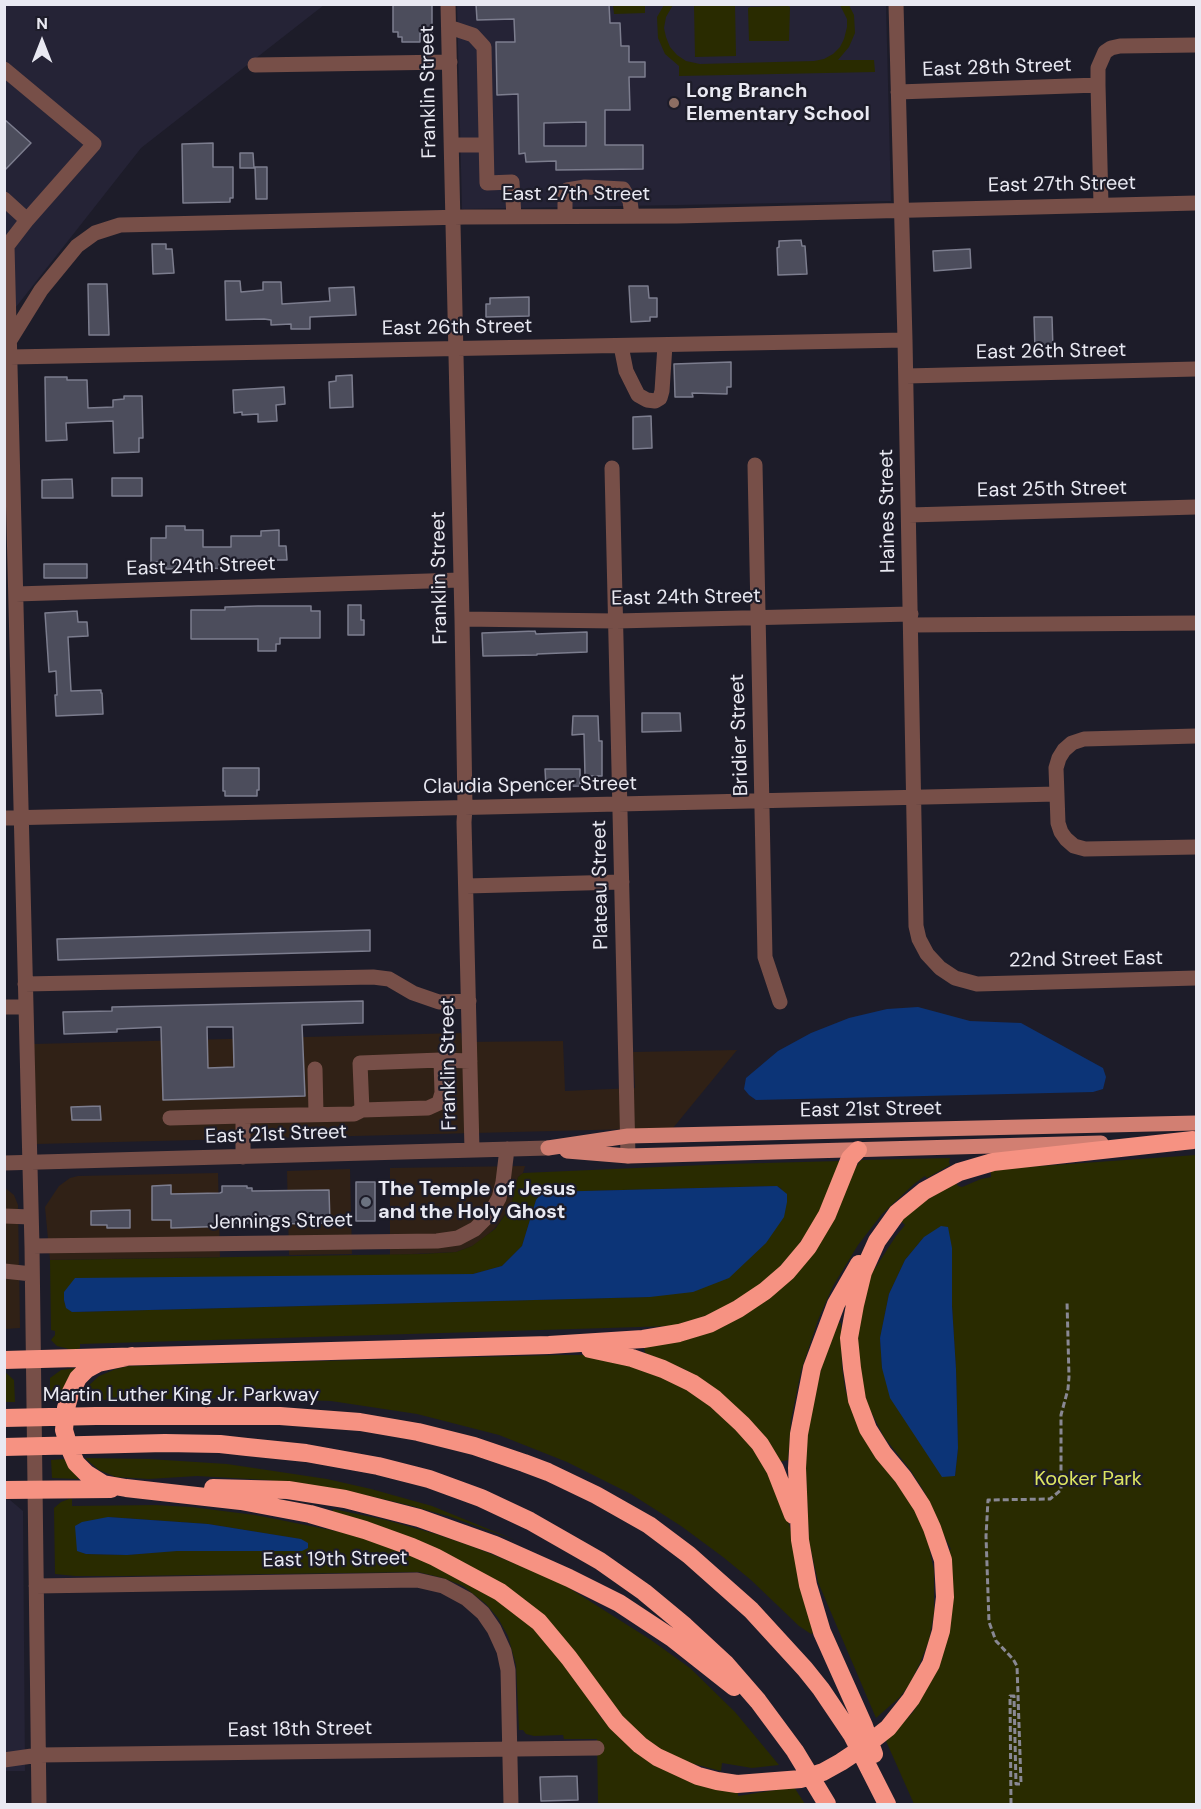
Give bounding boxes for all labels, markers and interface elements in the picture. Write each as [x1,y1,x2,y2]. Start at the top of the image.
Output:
north arrow [12,12,72,72]
text: N [36,13,48,34]
street label: Franklin Street [416,25,442,159]
street label: East 28th Street [922,53,1072,83]
place label: Long Branch Elementary School [686,80,870,127]
marker: Long Branch Elementary School [667,96,681,110]
street label: East 27th Street [988,172,1136,198]
street label: East 27th Street [502,183,650,207]
street label: East 26th Street [382,315,532,341]
street label: East 26th Street [976,339,1126,365]
street label: Haines Street [875,449,901,573]
street label: East 25th Street [977,477,1127,503]
street label: Franklin Street [427,511,453,645]
street label: East 24th Street [126,552,276,582]
street label: East 24th Street [611,585,761,611]
street label: Bridier Street [726,673,754,797]
street label: Claudia Spencer Street [423,772,637,800]
street label: Plateau Street [588,820,614,950]
street label: 22nd Street East [1009,947,1163,973]
street label: Franklin Street [436,997,462,1131]
street label: East 21st Street [800,1097,942,1123]
street label: East 21st Street [205,1121,347,1149]
place label: The Temple of Jesus and the Holy Ghost [378,1178,576,1225]
marker: The Temple of Jesus and the Holy Ghost [359,1195,373,1209]
street label: Jennings Street [209,1209,353,1235]
street label: Martin Luther King Jr. Parkway [43,1384,319,1408]
park label: Kooker Park [1034,1468,1142,1492]
street label: East 19th Street [262,1547,408,1573]
street label: East 18th Street [227,1717,373,1743]

